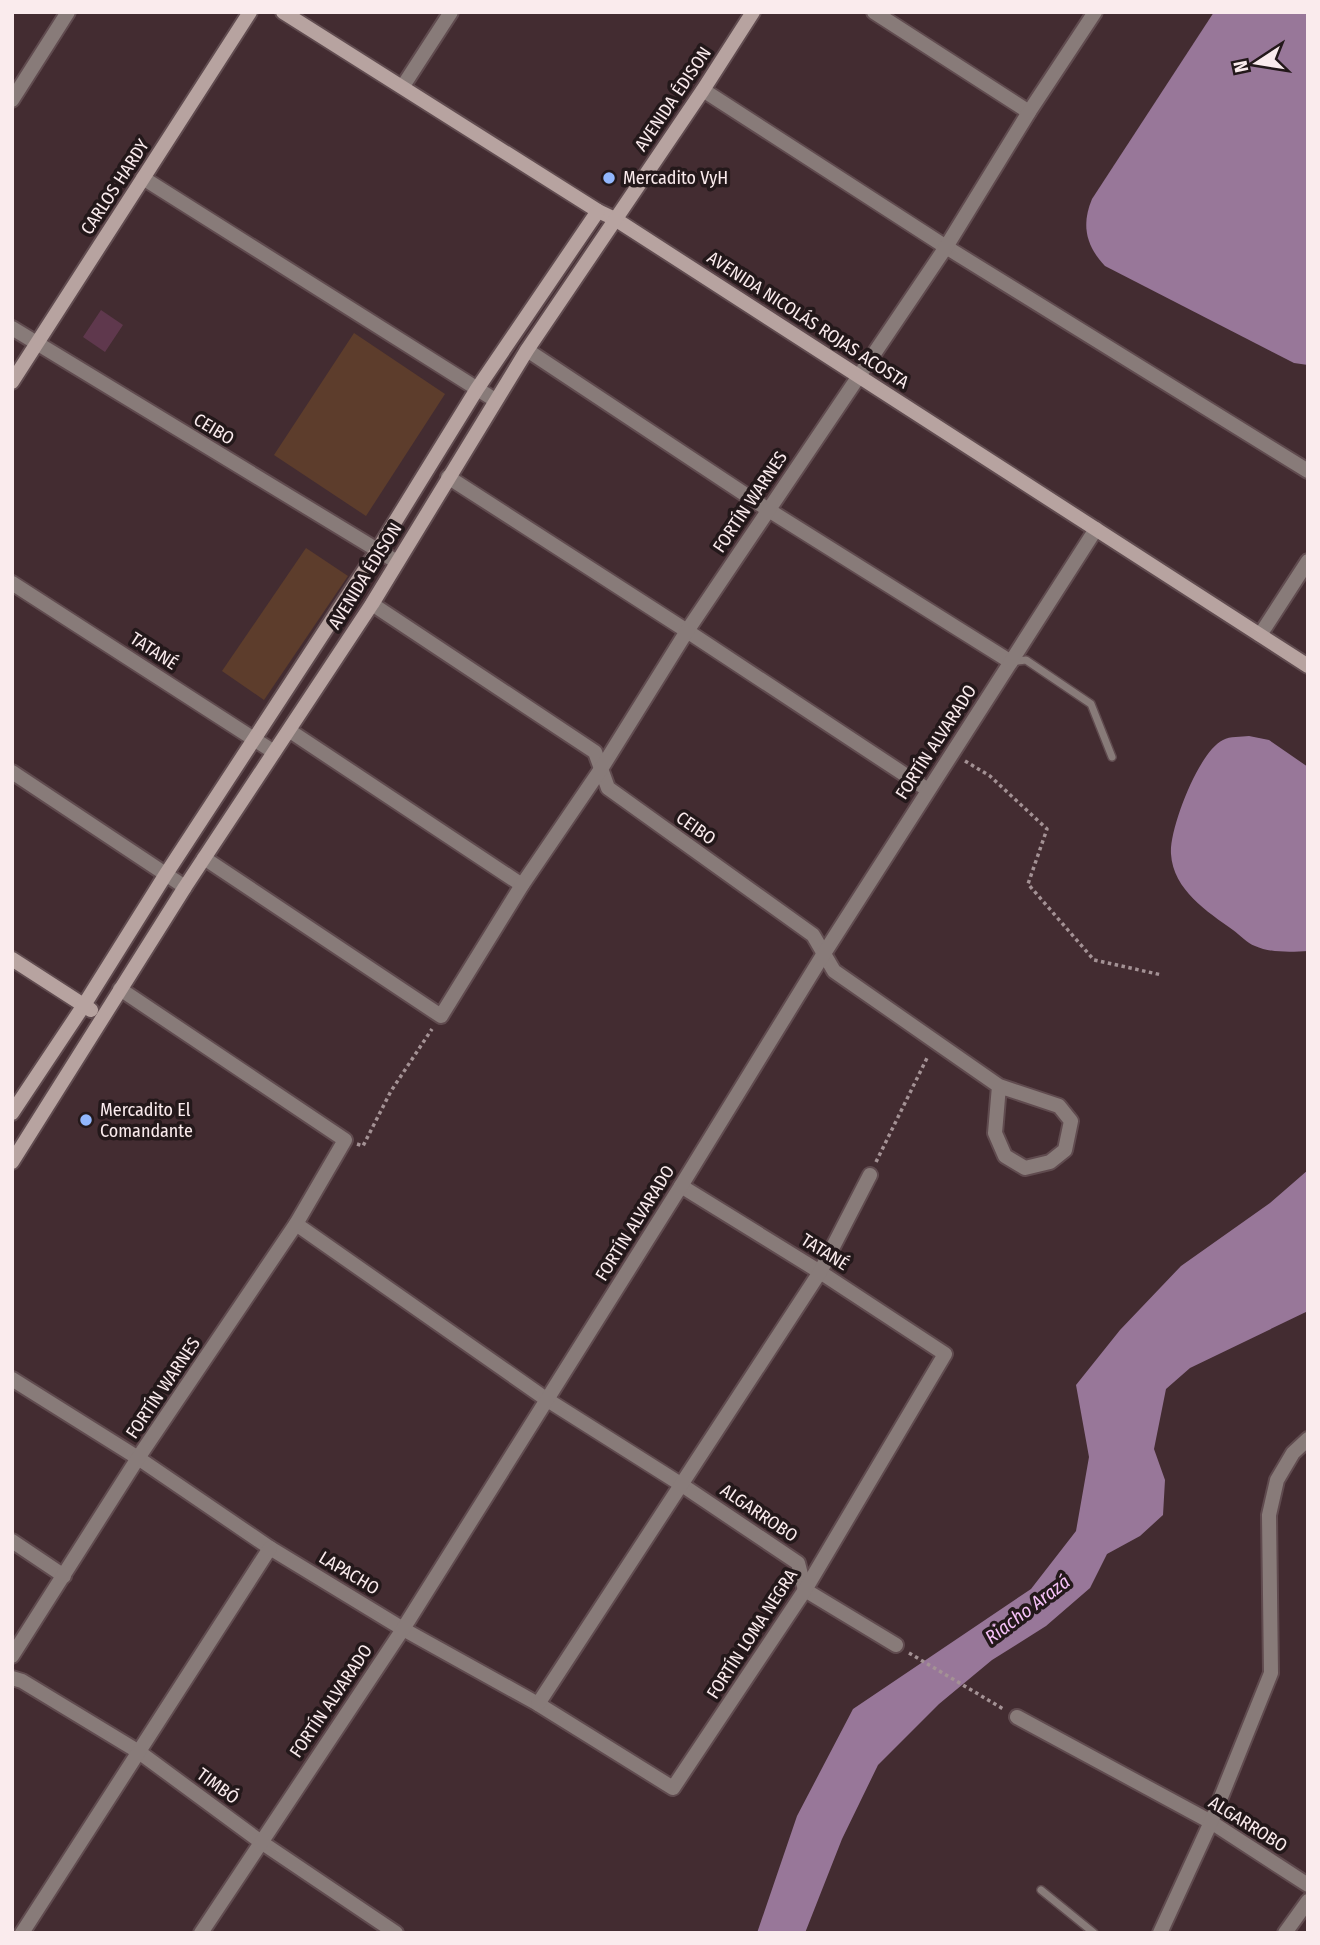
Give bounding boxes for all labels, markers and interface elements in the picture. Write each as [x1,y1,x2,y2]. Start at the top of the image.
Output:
north arrow [1222,28,1292,98]
street label: AVENIDA ÉDISON [629,42,716,155]
text: N [1228,58,1253,74]
street label: CARLOS HARDY [76,135,154,239]
place label: Mercadito VyH [623,167,728,189]
marker: Mercadito VyH [601,170,617,186]
street label: AVENIDA NICOLÁS ROJAS ACOSTA [703,246,914,394]
street label: CEIBO [190,408,238,450]
street label: FORTÍN WARNES [707,447,792,557]
street label: AVENIDA ÉDISON [323,518,406,633]
street label: TATANÉ [126,627,182,674]
street label: FORTÍN ALVARADO [890,680,981,803]
street label: CEIBO [672,807,720,849]
place label: Mercadito El Comandante [100,1099,193,1142]
marker: Mercadito El Comandante [78,1112,94,1128]
street label: FORTÍN ALVARADO [590,1161,679,1285]
street label: TATANÉ [797,1228,854,1275]
street label: FORTÍN WARNES [120,1333,205,1443]
street label: ALGARROBO [716,1479,802,1547]
street label: LAPACHO [315,1546,383,1600]
street label: FORTÍN LOMA NEGRA [701,1564,802,1703]
water label: Riacho Arazá [980,1570,1074,1649]
street label: FORTÍN ALVARADO [284,1640,377,1762]
street label: TIMBÓ [193,1763,243,1809]
street label: ALGARROBO [1205,1791,1291,1857]

